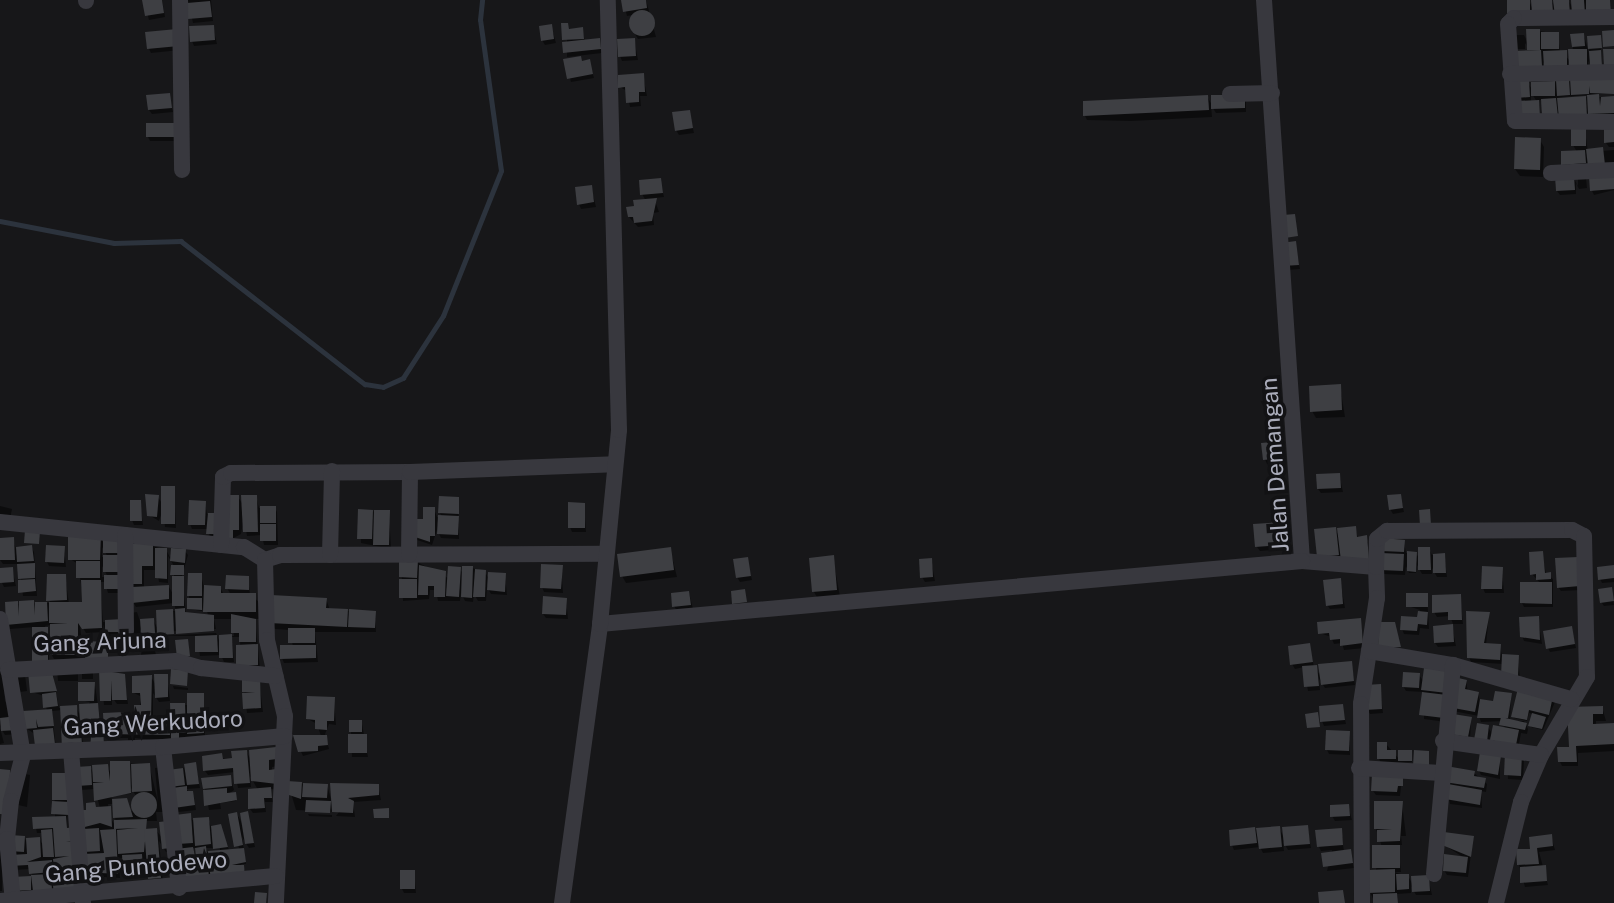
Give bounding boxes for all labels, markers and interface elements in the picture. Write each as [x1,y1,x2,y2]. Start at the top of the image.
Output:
street label: Jalan Demangan [1255,377,1295,553]
street label: Gang Arjuna [33,626,167,658]
street label: Gang Werkudoro [62,705,244,741]
street label: Gang Puntodewo [44,845,228,889]

